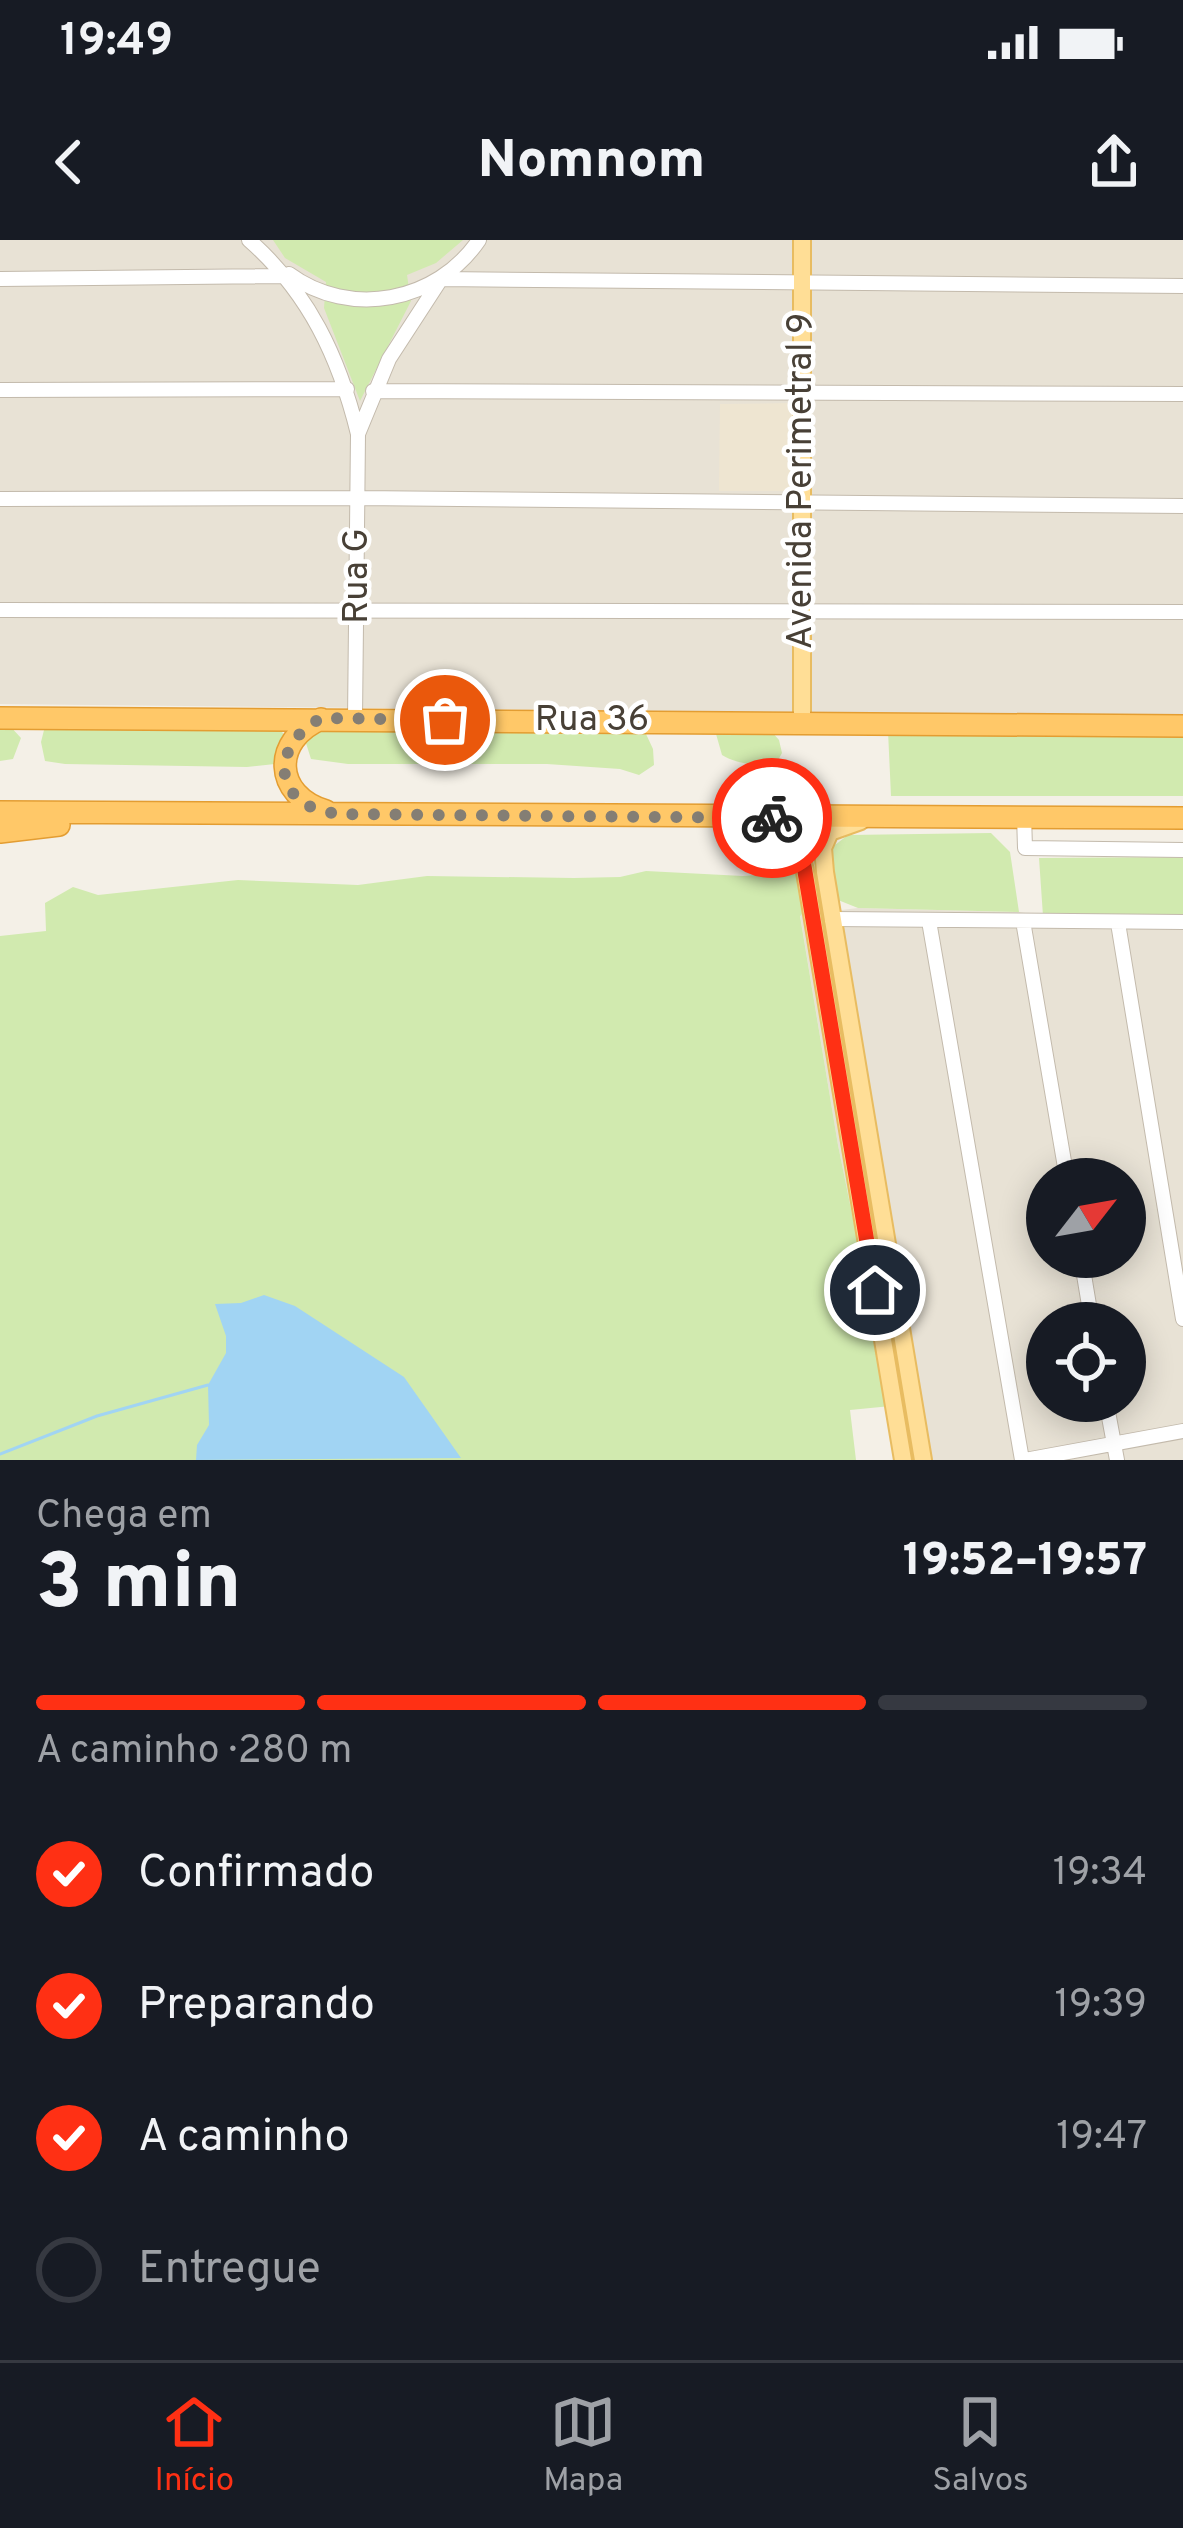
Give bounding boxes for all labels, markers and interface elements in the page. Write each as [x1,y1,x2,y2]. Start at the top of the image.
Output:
text: 19:49 [60,14,173,71]
text: Nomnom [478,128,705,197]
icon: back [36,129,102,195]
icon: share [1081,129,1147,195]
street label: Avenida Perimetral 9 [779,313,825,649]
street label: Rua G [335,528,381,624]
pin [394,669,496,771]
icon: bag [412,687,478,753]
street label: Rua 36 [535,698,649,744]
courier [712,758,832,878]
icon: bike [739,785,805,851]
north arrow [1026,1158,1146,1278]
map controls [1026,1158,1146,1422]
pin [824,1239,926,1341]
icon: home [842,1257,908,1323]
button: locate [1026,1302,1146,1422]
text: Chega em [36,1493,212,1542]
text: 19:52–19:57 [903,1534,1147,1591]
text: 3 min [36,1537,241,1636]
text: A caminho · 280 m [36,1728,352,1777]
icon: check [36,1841,102,1907]
text: Confirmado [138,1846,374,1903]
text: 19:34 [1053,1850,1147,1899]
icon: check [36,1973,102,2039]
text: Preparando [138,1978,375,2035]
text: 19:39 [1054,1982,1147,2031]
icon: check [36,2105,102,2171]
text: A caminho [138,2110,350,2167]
text: 19:47 [1056,2114,1147,2163]
text: Entregue [138,2242,321,2299]
tab: Início [155,2389,234,2503]
tab: Mapa [543,2389,623,2503]
tab: Salvos [932,2389,1028,2503]

